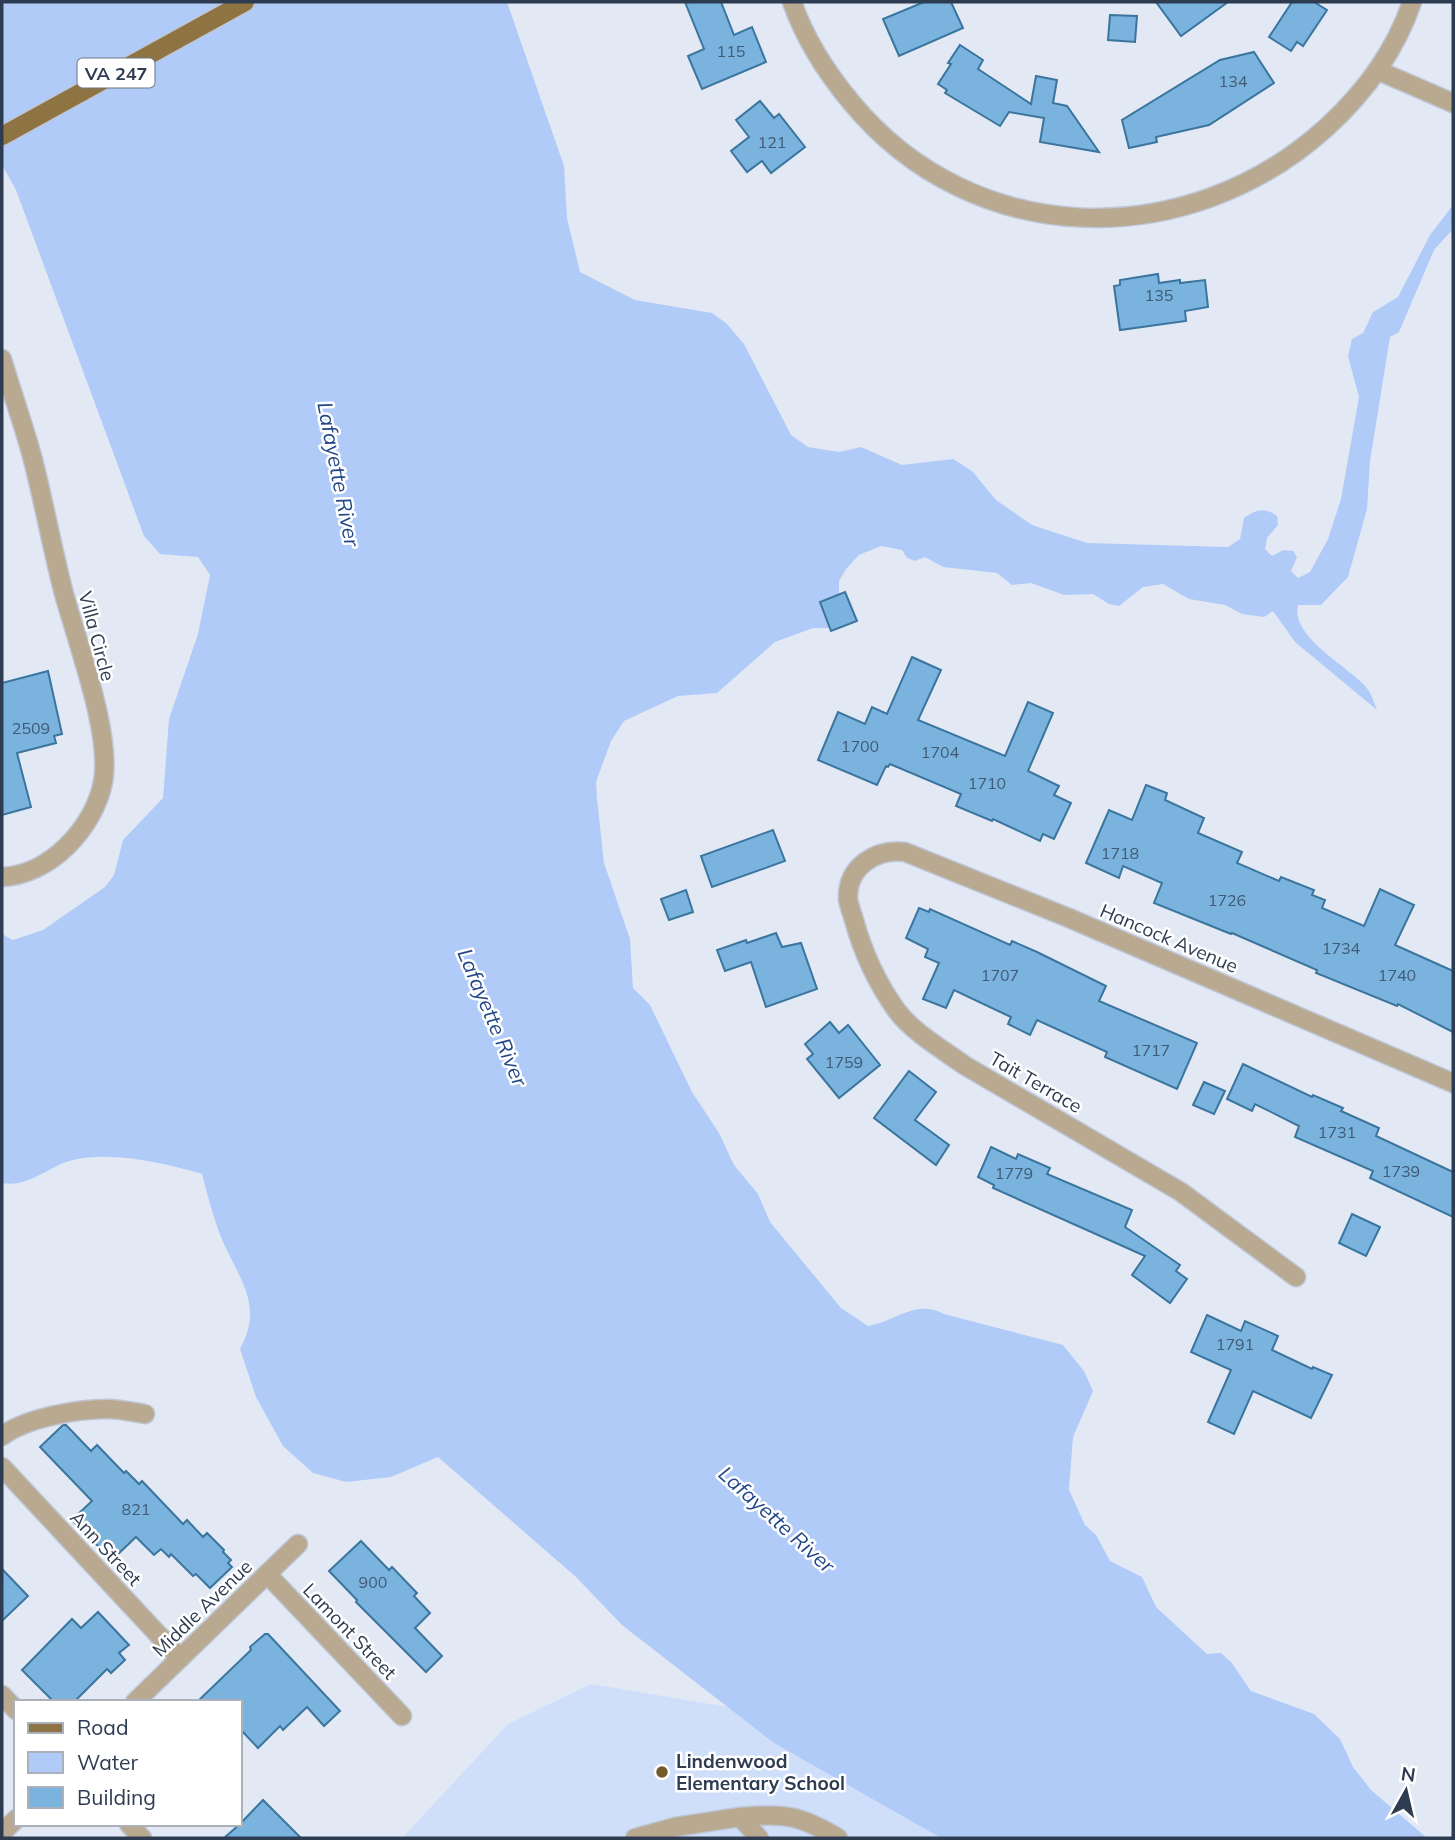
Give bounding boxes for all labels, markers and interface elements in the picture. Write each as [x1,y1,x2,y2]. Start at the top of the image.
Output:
house number: 115 [717,41,745,61]
road number: VA 247 [78,58,154,88]
house number: 134 [1219,71,1248,91]
house number: 121 [758,132,786,152]
house number: 135 [1145,285,1173,305]
water label: Lafayette River [312,399,366,550]
street label: Villa Circle [74,589,120,683]
house number: 2509 [12,718,50,738]
house number: 1700 [841,736,879,756]
house number: 1704 [921,742,960,762]
house number: 1710 [968,773,1006,793]
house number: 1718 [1101,843,1139,863]
house number: 1726 [1208,890,1246,910]
street label: Hancock Avenue [1096,898,1242,978]
house number: 1734 [1322,938,1361,958]
water label: Lafayette River [452,944,534,1091]
house number: 1707 [981,965,1019,985]
house number: 1740 [1378,965,1416,985]
house number: 1717 [1132,1040,1170,1060]
street label: Tait Terrace [986,1046,1086,1118]
house number: 1759 [825,1052,863,1072]
house number: 1731 [1318,1122,1356,1142]
house number: 1739 [1382,1161,1420,1181]
house number: 1779 [995,1163,1033,1183]
house number: 1791 [1216,1334,1254,1354]
water label: Lafayette River [714,1460,841,1579]
house number: 821 [122,1499,150,1519]
street label: Ann Street [65,1506,147,1591]
street label: Middle Avenue [147,1554,257,1662]
house number: 900 [359,1572,387,1592]
street label: Lamont Street [298,1578,402,1684]
legend [14,1700,242,1826]
text: Road [77,1714,128,1740]
text: Water [77,1749,138,1775]
place label: Lindenwood Elementary School [676,1749,845,1795]
north arrow [1371,1756,1441,1826]
text: N [1400,1761,1417,1787]
marker: Lindenwood Elementary School [654,1764,670,1780]
text: Building [77,1784,156,1810]

